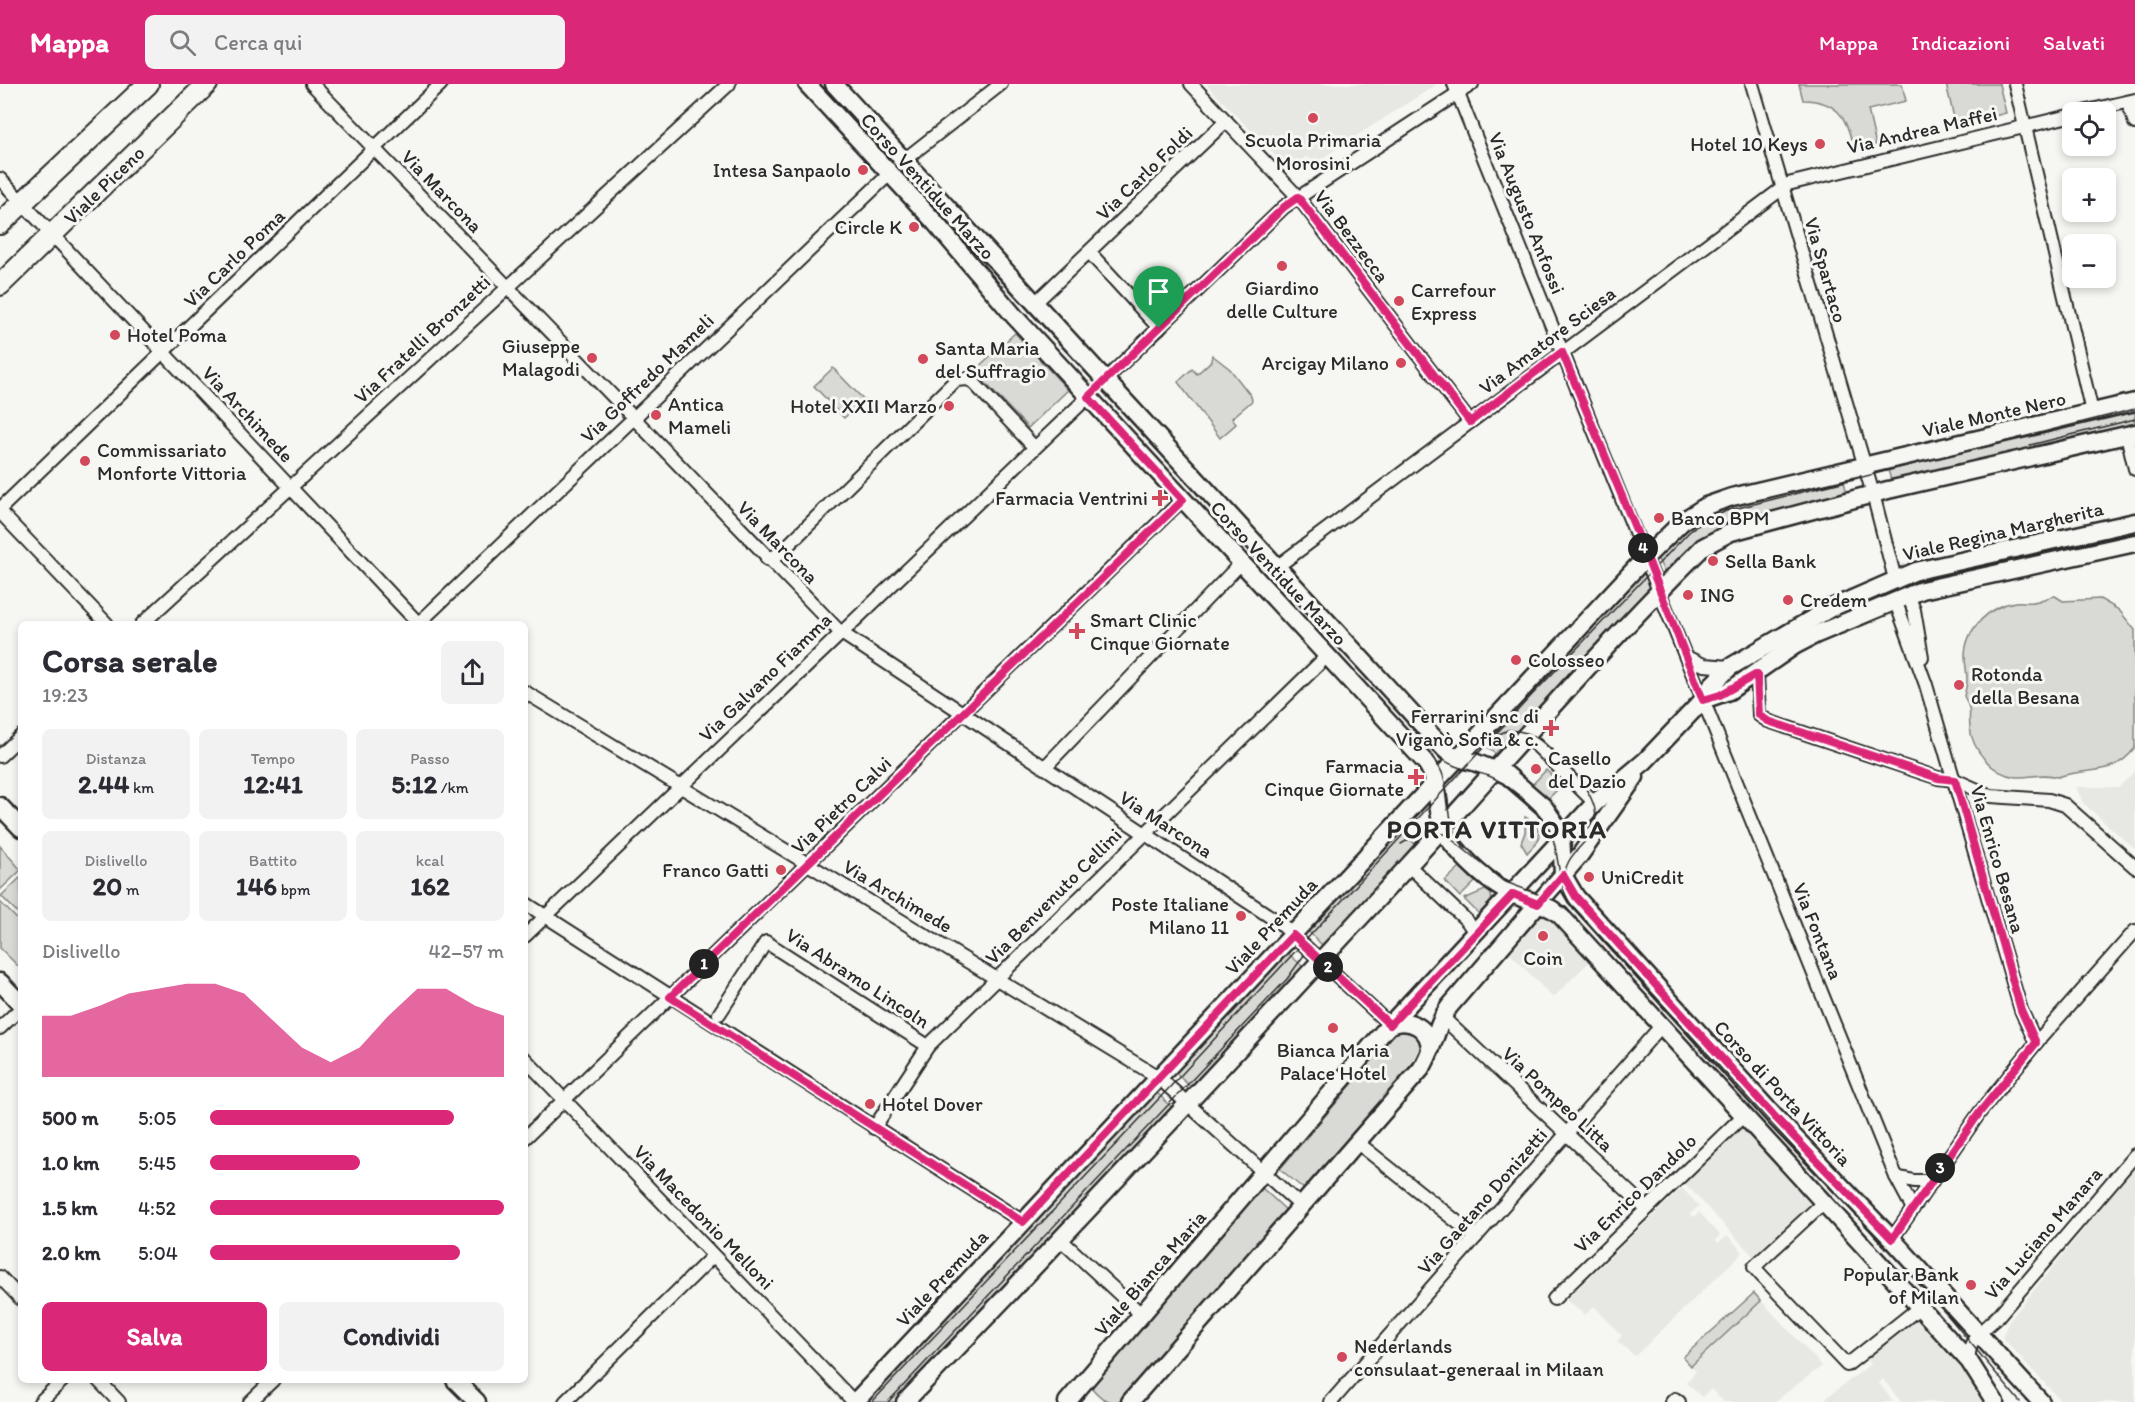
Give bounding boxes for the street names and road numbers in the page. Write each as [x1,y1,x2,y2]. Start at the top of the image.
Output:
street label: Via Andrea Maffei [1845,101,1999,159]
street label: Corso Ventidue Marzo [856,108,1000,264]
street label: Via Carlo Foldi [1091,121,1197,225]
street label: Via Augusto Anfossi [1484,129,1570,297]
street label: Viale Piceno [59,141,149,229]
street label: Via Marcona [396,144,488,238]
street label: Via Bezzecca [1309,185,1395,287]
street label: Via Carlo Poma [178,203,290,312]
street label: Via Spartaco [1800,215,1852,325]
street label: Via Fratelli Bronzetti [349,270,495,408]
street label: Via Amatore Sciesa [1474,281,1620,399]
street label: Via Goffredo Mameli [575,308,719,448]
street label: Via Archimede [197,361,299,467]
street label: Viale Monte Nero [1920,386,2068,442]
street label: Via Marcona [732,495,824,589]
street label: Corso Ventidue Marzo [1206,496,1352,650]
street label: Viale Regina Margherita [1900,496,2106,566]
street label: Via Galvano Fiamma [694,607,836,747]
street label: Via Pietro Calvi [786,751,896,859]
street label: Via Enrico Besana [1965,782,2031,936]
street label: Via Marcona [1115,785,1217,863]
street label: Via Benvenuto Cellini [980,823,1126,969]
street label: Via Archimede [839,854,957,938]
street label: Viale Premuda [1220,872,1323,980]
street label: Via Fontana [1788,879,1848,983]
street label: Via Abramo Lincoln [782,923,934,1033]
street label: Corso di Porta Vittoria [1709,1015,1857,1171]
street label: Via Pompeo Litta [1497,1041,1619,1157]
street label: Via Gaetano Donizetti [1412,1123,1552,1279]
street label: Via Enrico Dandolo [1569,1128,1701,1258]
street label: Via Macedonio Melloni [629,1140,779,1294]
street label: Via Luciano Manara [1979,1161,2107,1304]
street label: Viale Bianca Maria [1089,1205,1212,1341]
street label: Viale Premuda [891,1224,994,1332]

